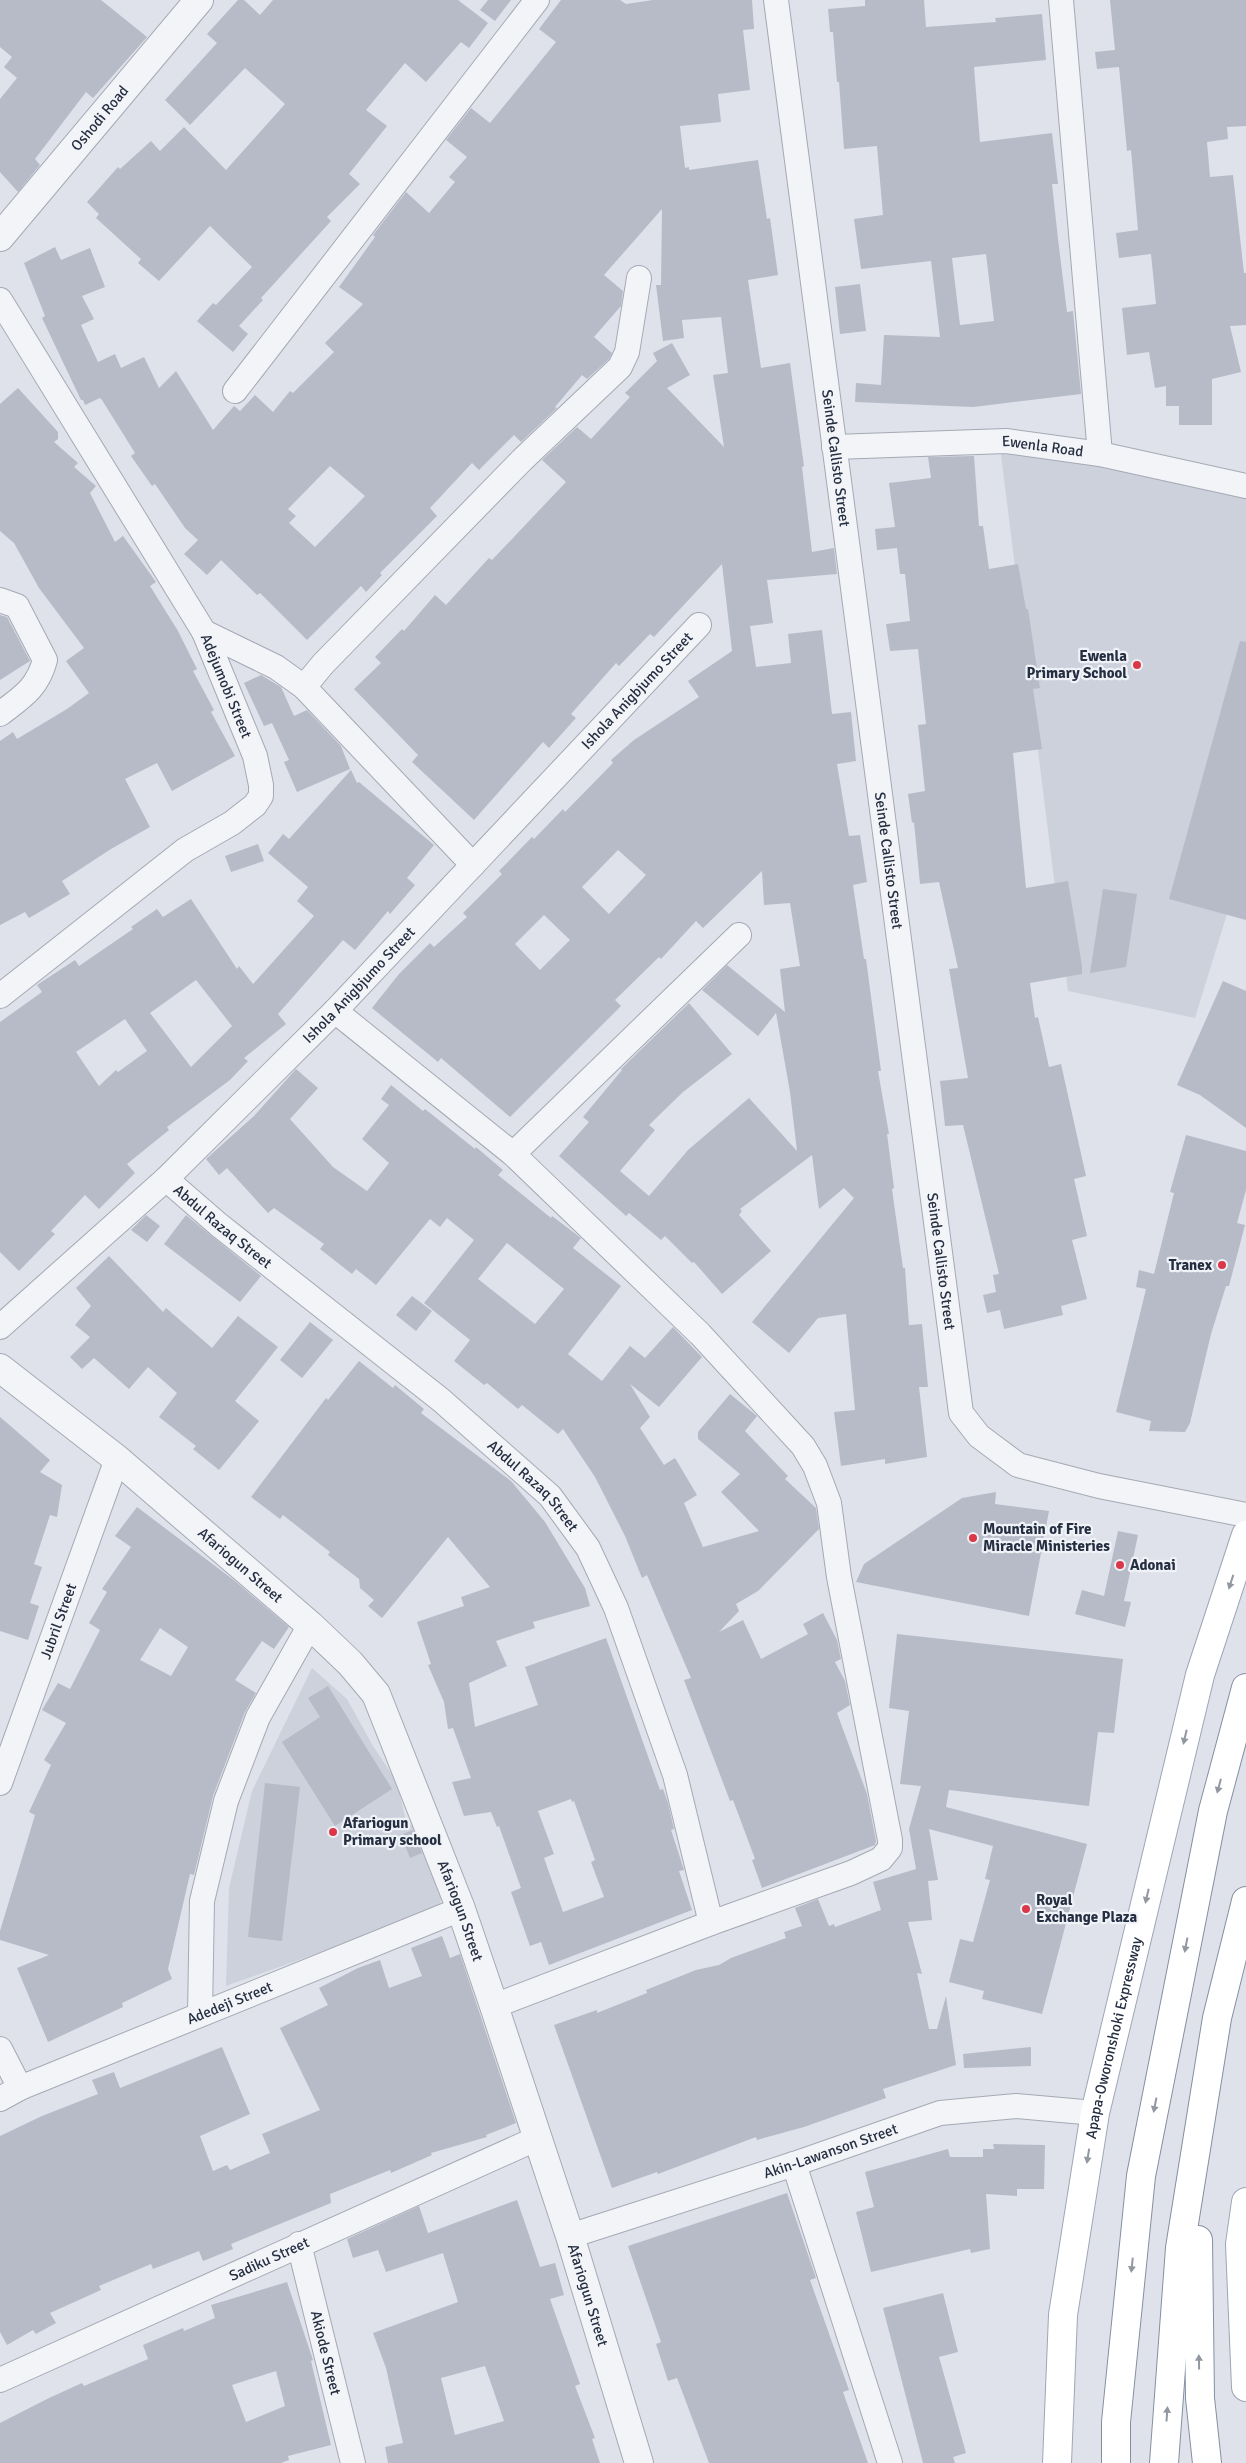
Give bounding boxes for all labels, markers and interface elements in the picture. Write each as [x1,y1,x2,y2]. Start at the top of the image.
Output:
street label: Oshodi Road [67,82,132,155]
street label: Seinde Callisto Street [818,388,854,528]
street label: Ewenla Road [1002,432,1084,461]
street label: Ishola Anigbjumo Street [578,628,697,753]
street label: Adejumobi Street [197,631,256,741]
place label: Ewenla Primary School [1027,647,1127,682]
marker: Ewenla Primary School [1131,659,1143,671]
street label: Seinde Callisto Street [871,791,907,930]
street label: Ishola Anigbjumo Street [299,923,419,1047]
street label: Abdul Razaq Street [170,1181,276,1272]
street label: Seinde Callisto Street [923,1192,959,1331]
place label: Tranex [1169,1256,1213,1274]
marker: Tranex [1216,1259,1228,1271]
street label: Abdul Razaq Street [484,1436,582,1535]
place label: Mountain of Fire Miracle Ministeries [983,1520,1110,1555]
street label: Afariogun Street [194,1524,286,1607]
marker: Mountain of Fire Miracle Ministeries [967,1532,979,1544]
place label: Adonai [1130,1556,1176,1574]
marker: Adonai [1114,1559,1126,1571]
one-way arrow [1226,1574,1234,1589]
street label: Jubril Street [36,1581,80,1662]
one-way arrow [1181,1730,1189,1745]
one-way arrow [1215,1779,1223,1794]
place label: Afariogun Primary school [343,1814,442,1849]
marker: Afariogun Primary school [327,1826,339,1838]
street label: Afariogun Street [434,1858,487,1963]
one-way arrow [1143,1888,1151,1903]
place label: Royal Exchange Plaza [1036,1891,1138,1926]
marker: Royal Exchange Plaza [1020,1903,1032,1915]
street label: Apapa-Oworonshoki Expressway [1082,1935,1146,2140]
one-way arrow [1182,1938,1190,1953]
street label: Adedeji Street [184,1978,275,2028]
one-way arrow [1150,2097,1158,2113]
street label: Akin-Lawanson Street [761,2120,900,2182]
one-way arrow [1084,2149,1092,2165]
street label: Sadiku Street [226,2233,312,2285]
street label: Afariogun Street [564,2242,612,2348]
one-way arrow [1127,2258,1135,2274]
street label: Akiode Street [307,2309,345,2397]
one-way arrow [1195,2354,1203,2370]
one-way arrow [1164,2406,1172,2422]

